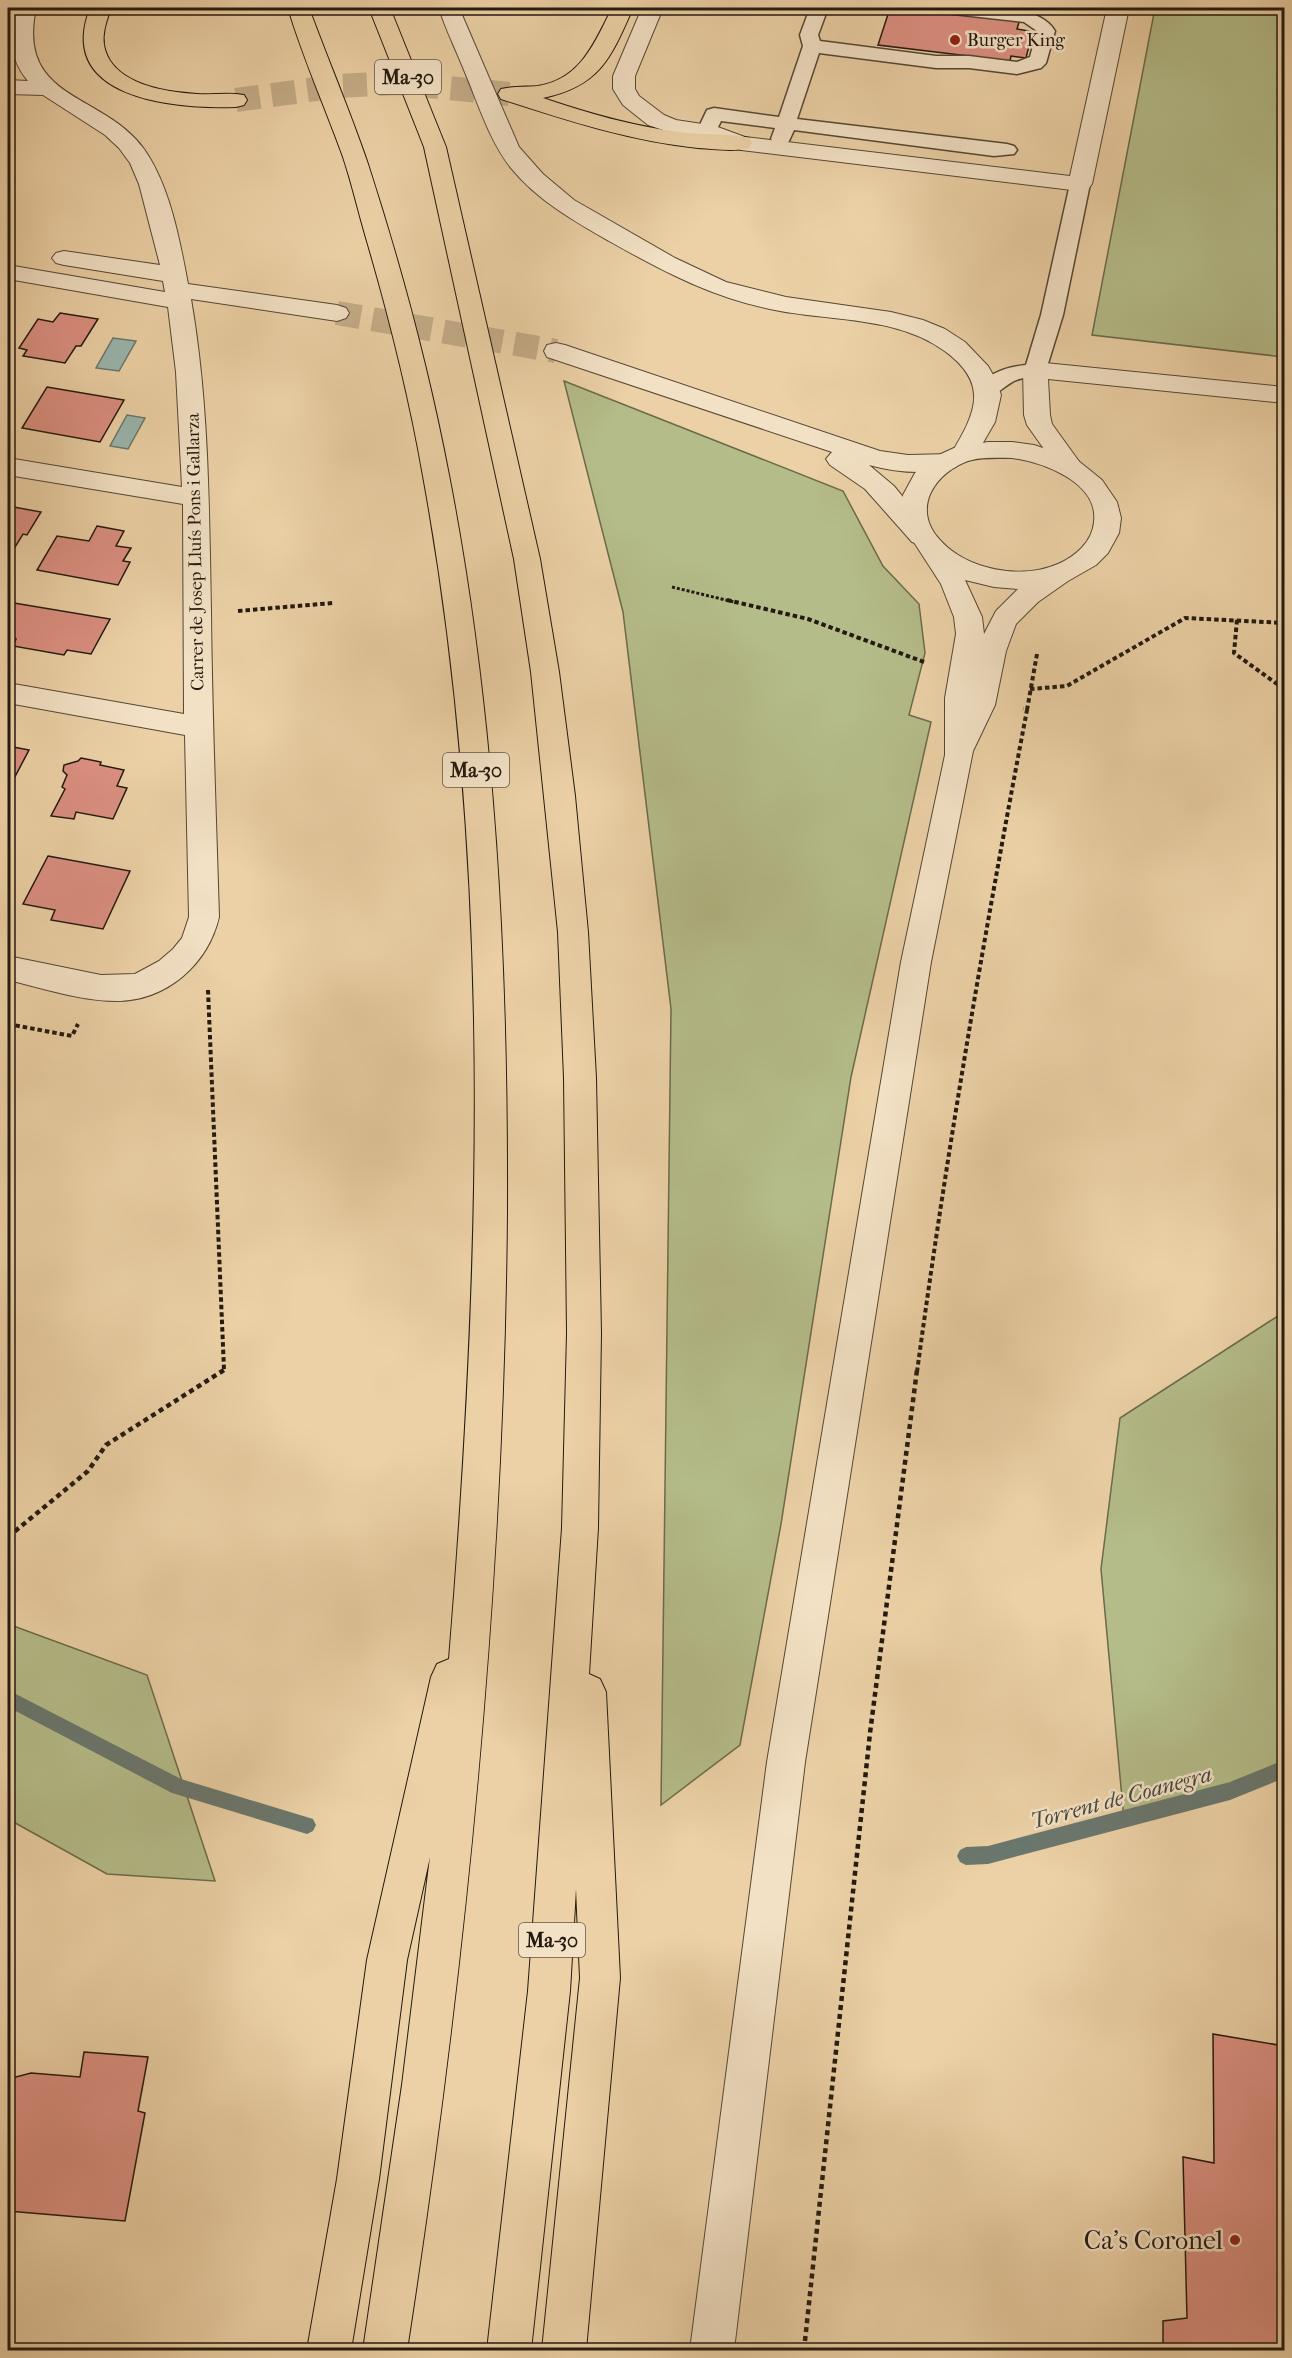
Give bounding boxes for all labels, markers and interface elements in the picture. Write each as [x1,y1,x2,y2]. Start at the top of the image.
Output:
place label: Burger King [967,30,1065,51]
marker: Burger King [948,33,962,47]
road number: Ma-30 [375,60,441,94]
street label: Carrer de Josep Lluís Pons i Gallarza [183,412,208,691]
road number: Ma-30 [443,753,509,787]
water label: Torrent de Coanegra [1028,1761,1215,1835]
road number: Ma-30 [519,1923,585,1957]
place label: Ca's Coronel [1084,2225,1223,2256]
marker: Ca's Coronel [1228,2233,1242,2247]

